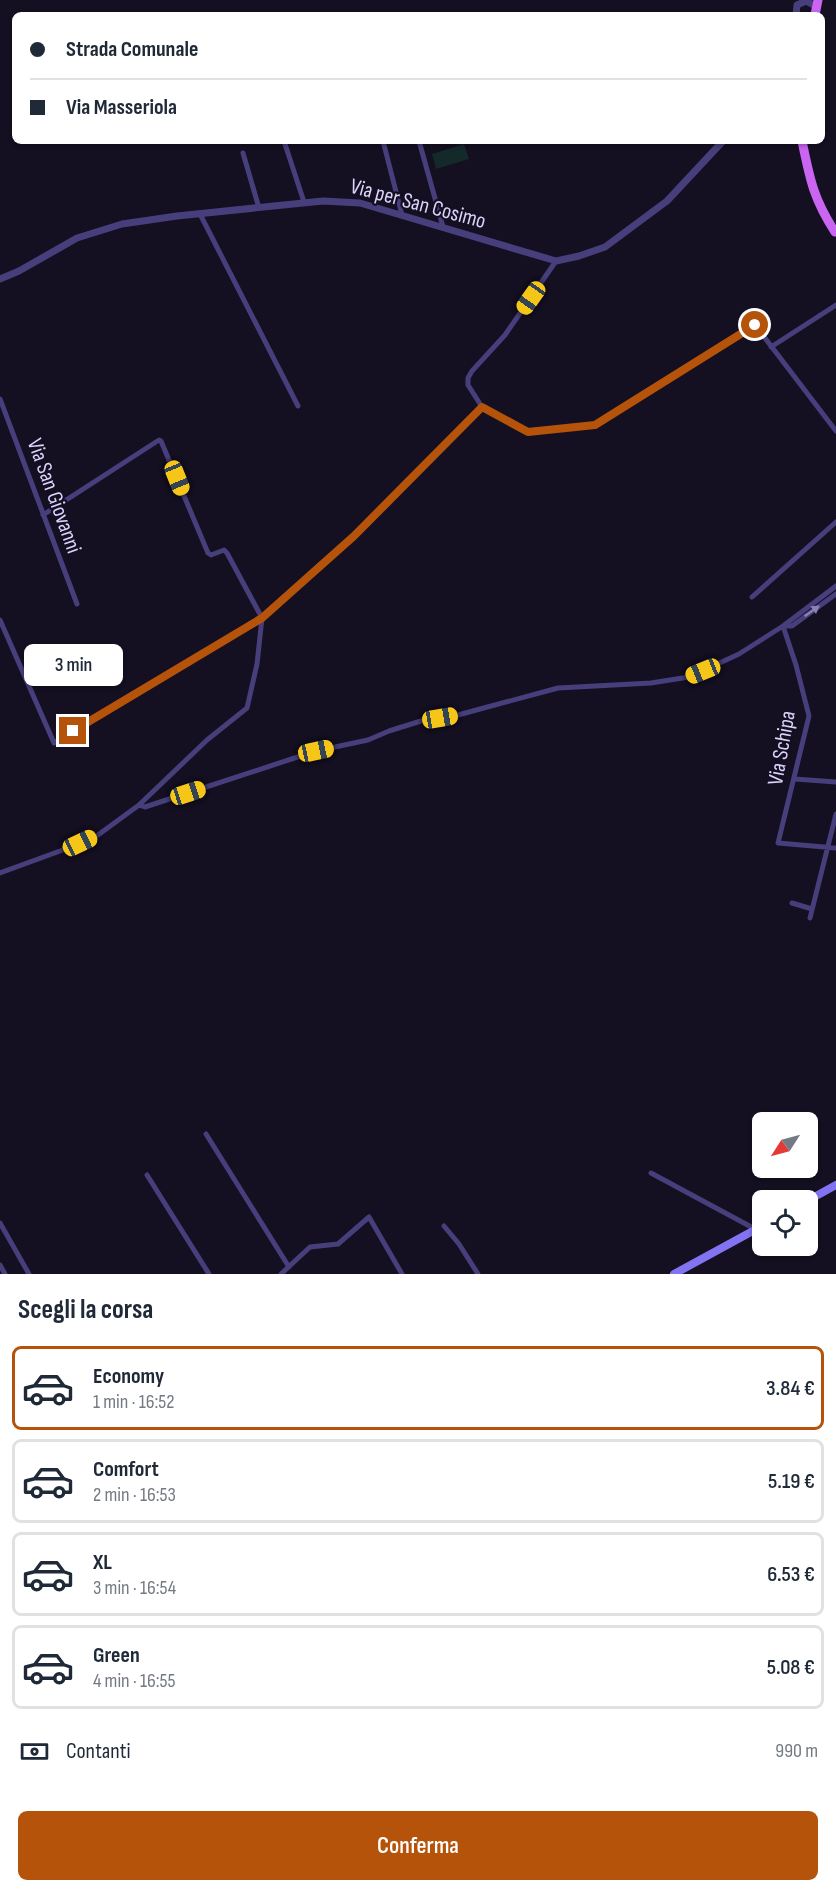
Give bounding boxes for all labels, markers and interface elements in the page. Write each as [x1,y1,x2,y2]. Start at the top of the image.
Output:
text: Strada Comunale [66,36,198,63]
text: Via Masseriola [66,94,177,121]
street label: Via per San Cosimo [347,173,489,235]
car [513,278,549,318]
route start [741,311,768,338]
street label: Via San Giovanni [21,435,87,557]
car [162,458,192,498]
one-way arrow [804,605,820,617]
callout: 3 min [23,644,122,686]
text: 3 min [55,653,92,677]
car [683,656,723,686]
car [421,706,459,730]
street label: Via Schipa [762,709,802,787]
route end [59,717,86,744]
car [297,738,335,764]
car [168,779,208,807]
car [60,827,100,859]
north arrow [752,1112,818,1178]
map controls [752,1112,818,1256]
button: locate [752,1190,818,1256]
text: Scegli la corsa [18,1294,153,1326]
icon: car [21,1361,75,1415]
text: Economy [93,1363,164,1390]
text: 3.84 € [766,1375,815,1402]
text: 1 min · 16:52 [93,1390,174,1414]
icon: car [21,1454,75,1508]
text: Comfort [93,1456,159,1483]
text: 5.19 € [768,1468,815,1495]
text: 2 min · 16:53 [93,1483,176,1507]
icon: car [21,1547,75,1601]
text: XL [93,1549,112,1576]
text: 6.53 € [767,1561,815,1588]
text: 3 min · 16:54 [93,1576,176,1600]
icon: car [21,1640,75,1694]
text: Green [93,1642,140,1669]
text: 5.08 € [767,1654,815,1681]
text: 4 min · 16:55 [93,1669,176,1693]
icon: cash [18,1735,51,1768]
text: Contanti [66,1738,131,1765]
text: 990 m [775,1739,818,1763]
button: Conferma [18,1811,818,1880]

